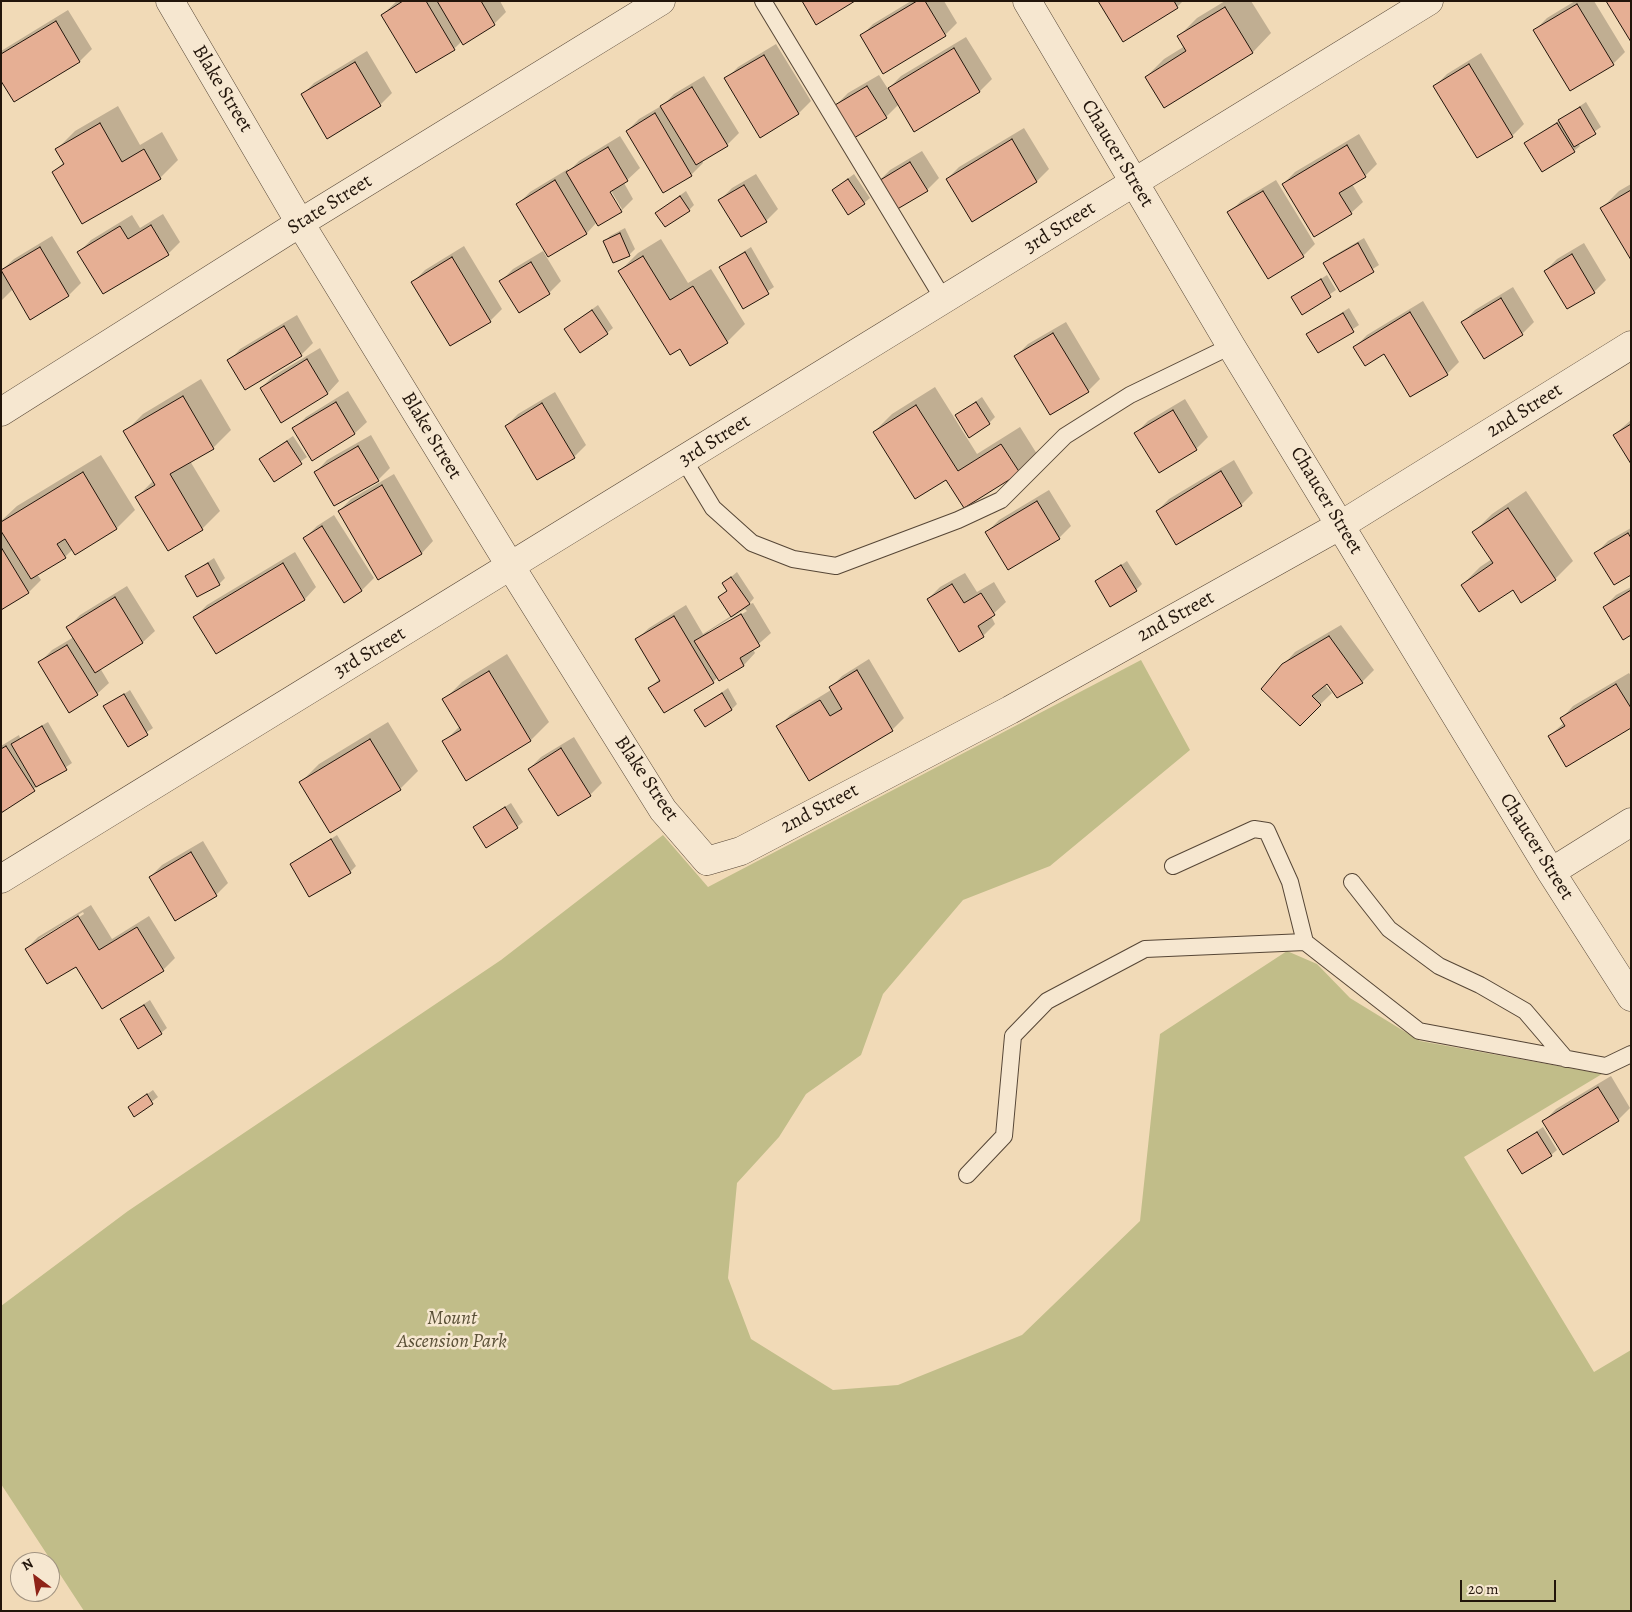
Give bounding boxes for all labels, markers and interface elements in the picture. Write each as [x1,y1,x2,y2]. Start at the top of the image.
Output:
street label: Blake Street [187,41,257,137]
street label: Chaucer Street [1075,96,1159,212]
street label: State Street [283,170,377,240]
street label: 3rd Street [1020,197,1100,259]
street label: 2nd Street [1483,378,1567,444]
street label: Blake Street [396,388,466,484]
street label: 3rd Street [675,410,755,472]
street label: Chaucer Street [1284,443,1368,559]
street label: 2nd Street [1133,586,1219,648]
street label: 3rd Street [330,622,410,684]
street label: Blake Street [609,732,683,826]
street label: 2nd Street [777,779,863,839]
street label: Chaucer Street [1494,789,1578,905]
park label: Mount Ascension Park [397,1307,507,1354]
north arrow [10,1552,60,1602]
text: N [18,1554,37,1575]
scale bar [1462,1570,1558,1602]
text: 20 m [1468,1579,1499,1599]

